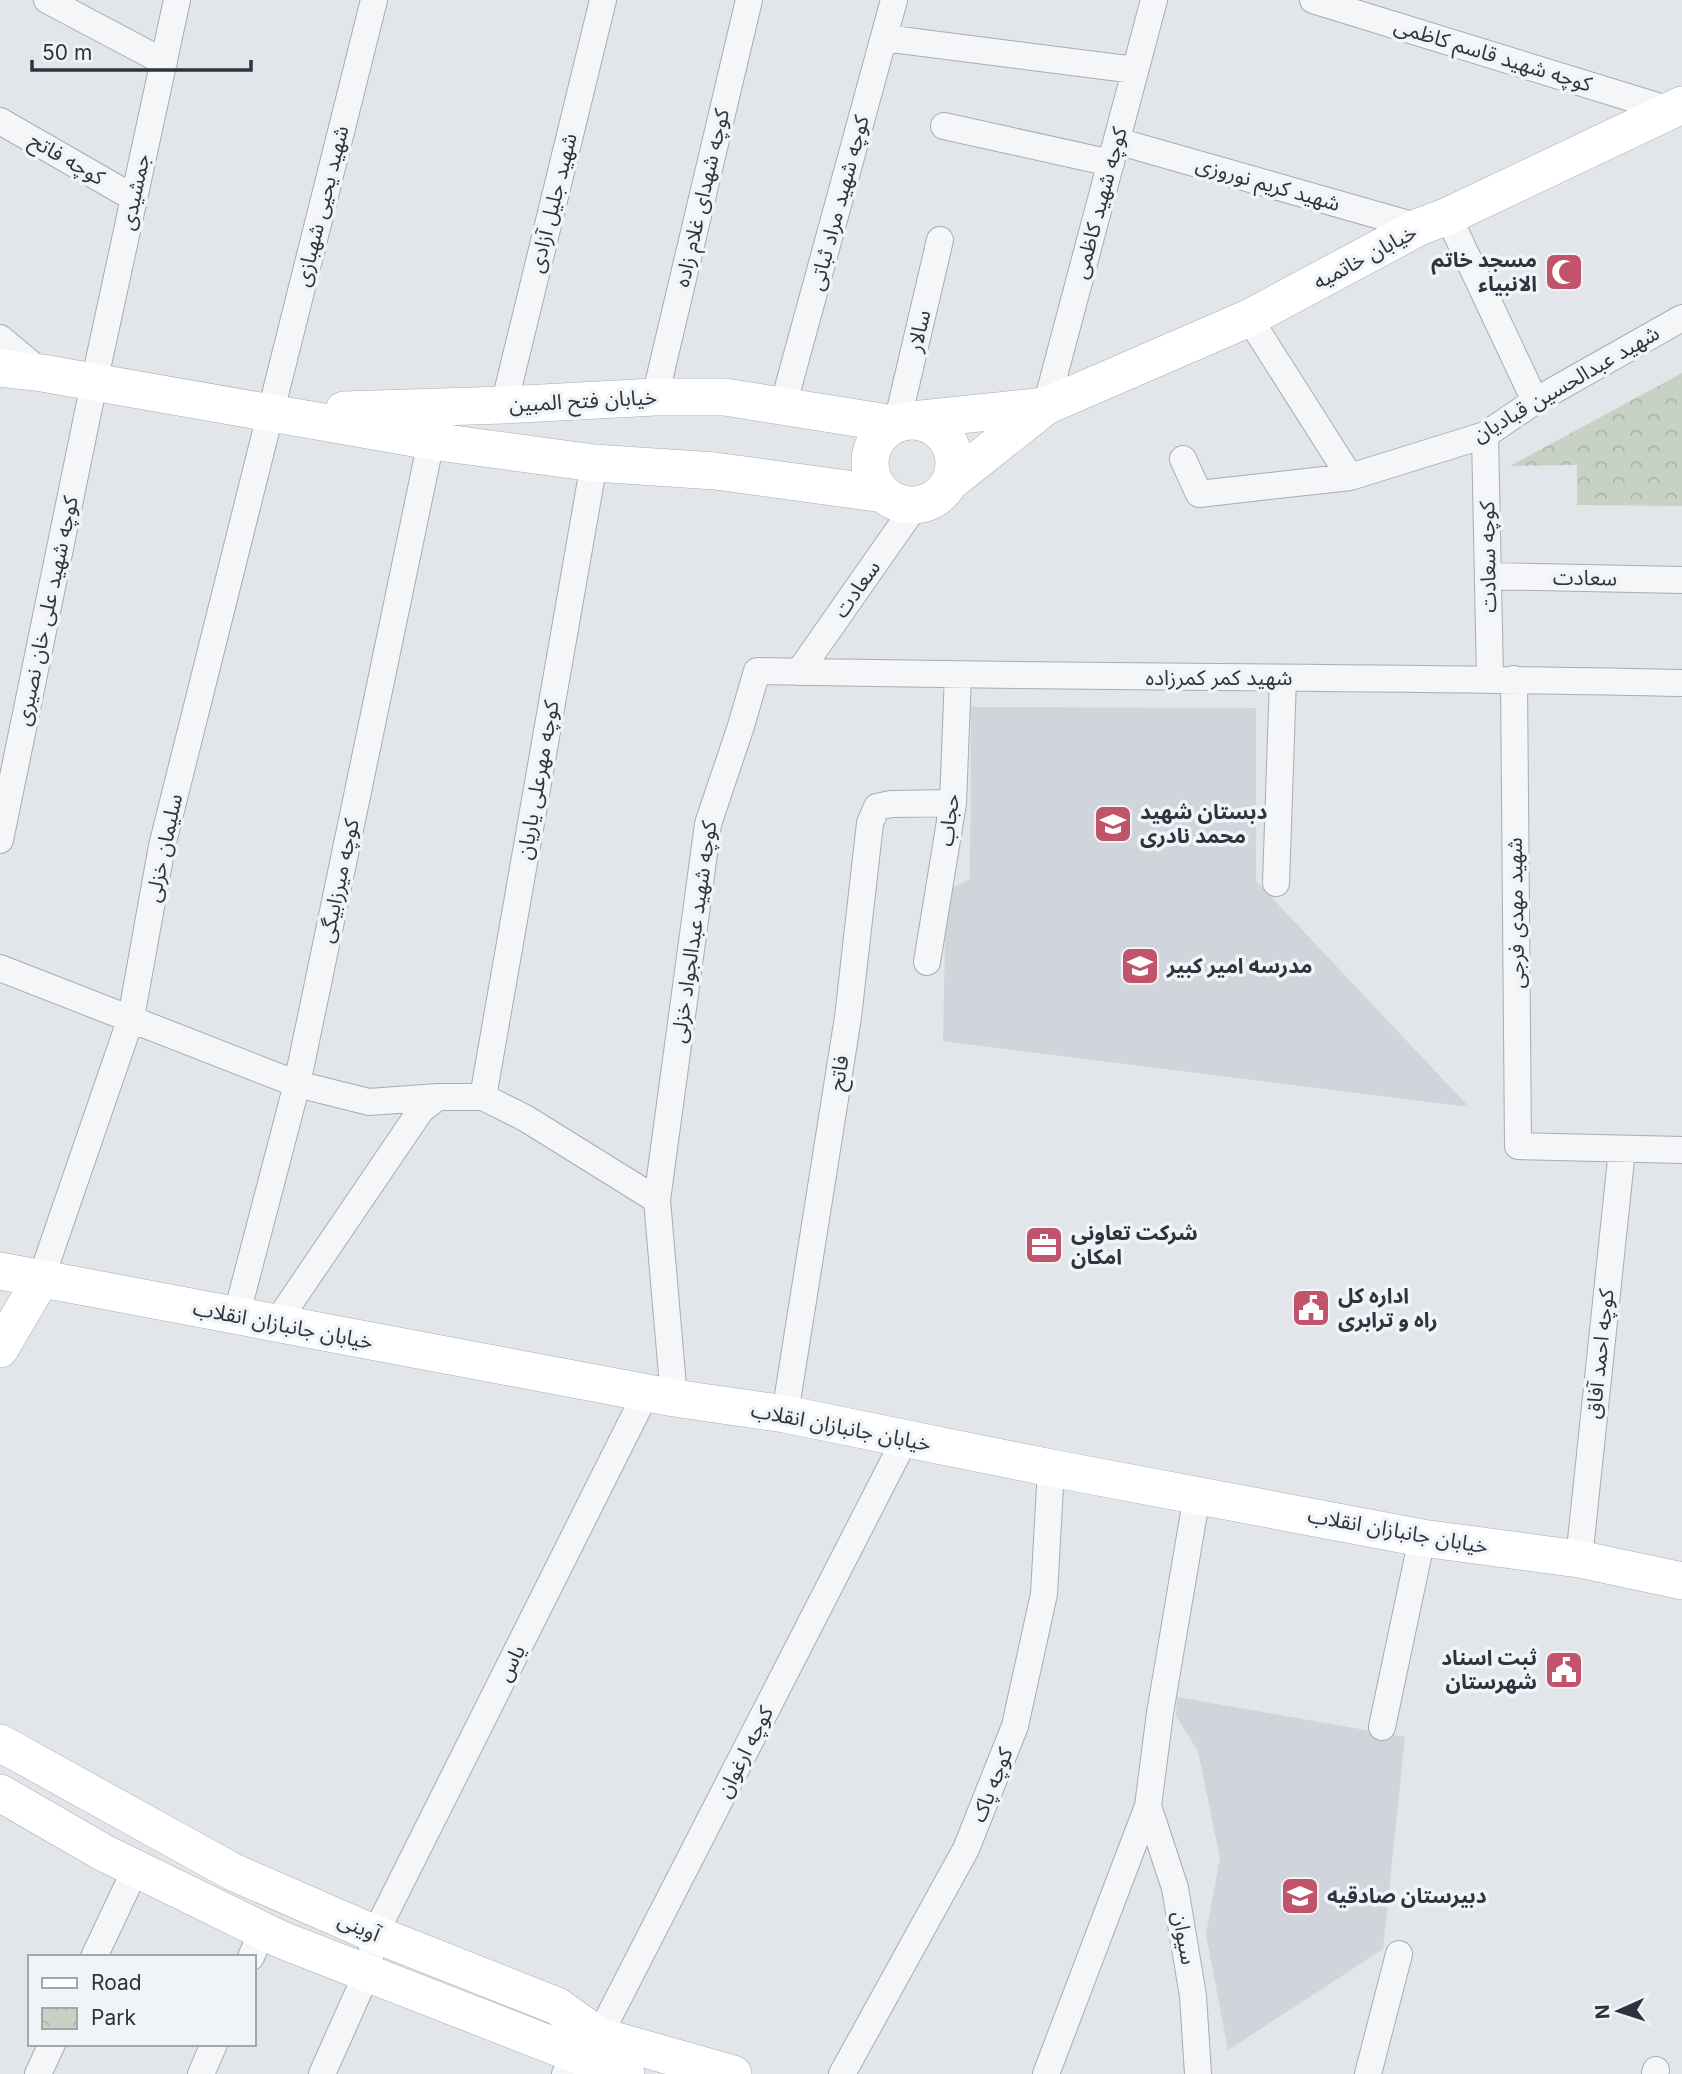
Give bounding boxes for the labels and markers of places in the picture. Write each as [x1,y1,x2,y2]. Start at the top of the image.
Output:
place label: مسجد خاتم الانبیاء [1431,247,1537,296]
mosque icon: مسجد خاتم الانبیاء [1543,251,1585,293]
place label: دبستان شهید محمد نادری [1140,799,1267,848]
school or university icon: دبستان شهید محمد نادری [1092,803,1134,845]
school or university icon: مدرسه امیر کبیر [1119,945,1161,987]
place label: مدرسه امیر کبیر [1166,953,1312,978]
place label: شرکت تعاونی امکان [1071,1220,1198,1269]
office icon: شرکت تعاونی امکان [1023,1224,1065,1266]
place label: اداره کل راه و ترابری [1338,1283,1438,1332]
public building icon: اداره کل راه و ترابری [1290,1287,1332,1329]
place label: ثبت اسناد شهرستان [1441,1645,1537,1694]
public building icon: ثبت اسناد شهرستان [1543,1649,1585,1691]
school or university icon: دبیرستان صادقیه [1279,1875,1321,1917]
place label: دبیرستان صادقیه [1327,1883,1487,1908]

